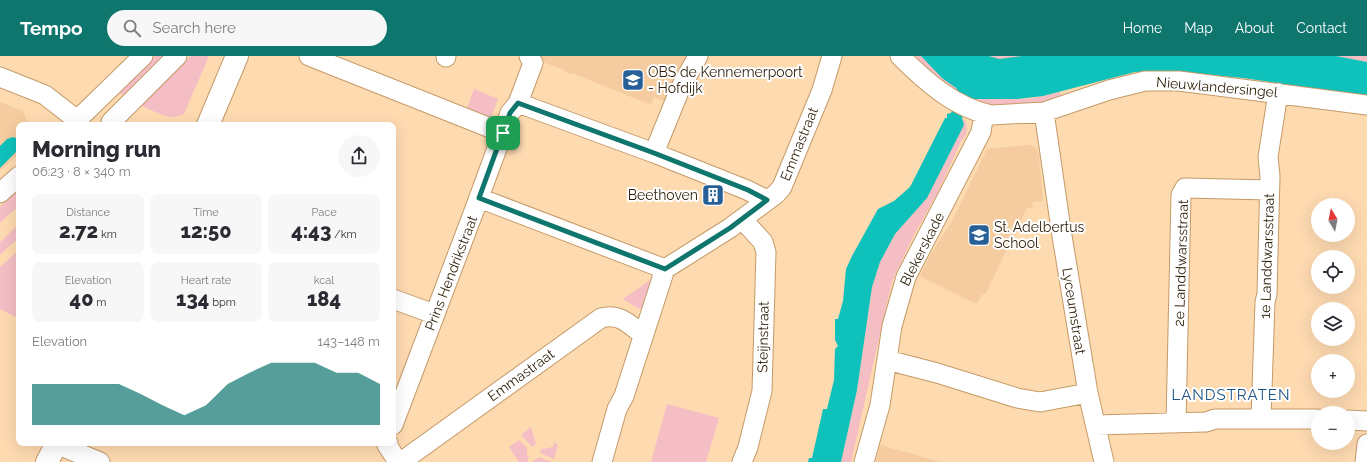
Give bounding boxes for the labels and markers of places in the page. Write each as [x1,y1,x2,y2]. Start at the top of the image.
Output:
place label: OBS de Kennemerpoort - Hofdijk [648,64,803,96]
school or university icon: OBS de Kennemerpoort - Hofdijk [620,67,646,93]
pin [486,116,520,150]
building icon: Beethoven [700,182,726,208]
place label: Beethoven [628,187,698,203]
place label: St. Adelbertus School [994,219,1085,251]
school or university icon: St. Adelbertus School [966,222,992,248]

